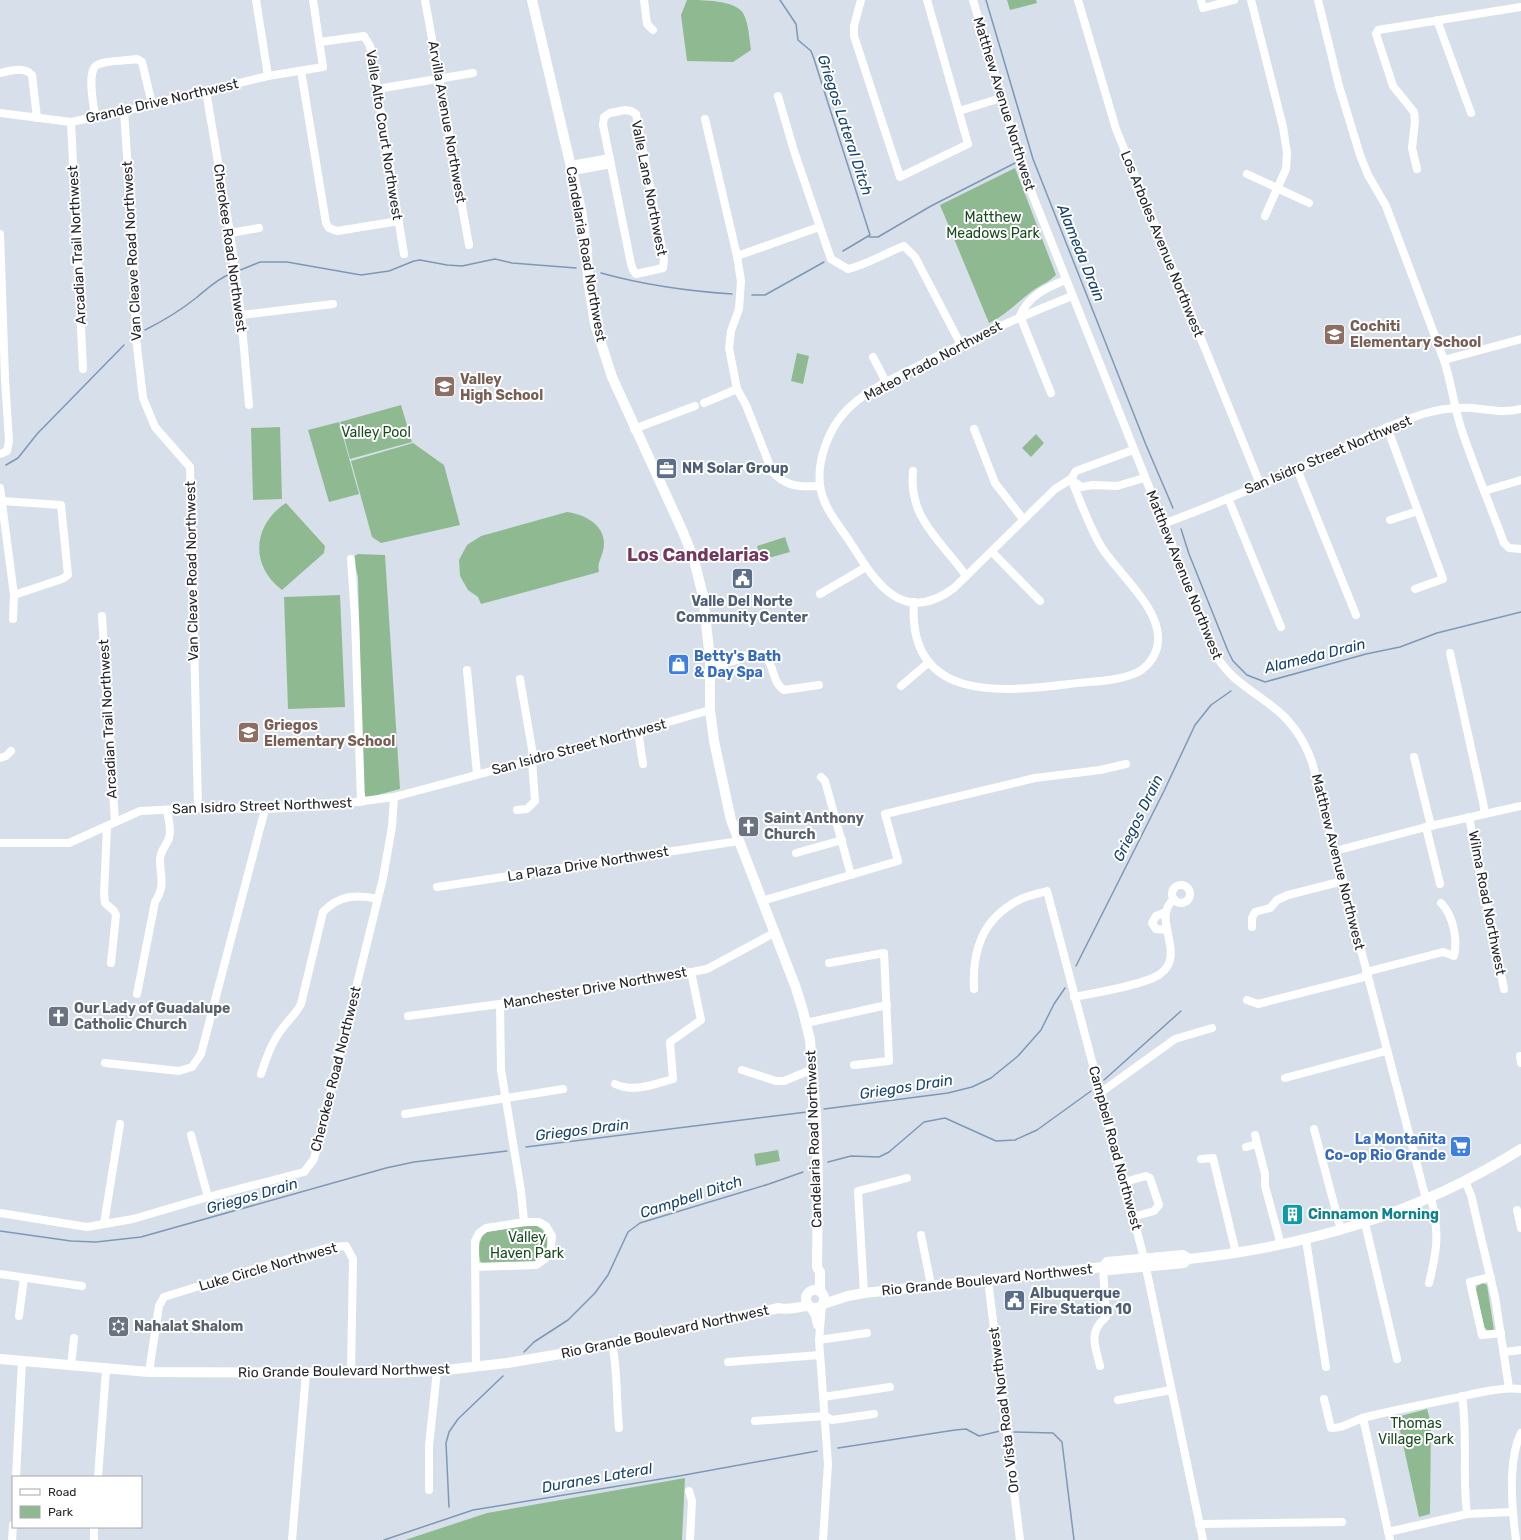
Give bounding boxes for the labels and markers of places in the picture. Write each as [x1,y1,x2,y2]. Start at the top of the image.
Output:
place label: Cochiti Elementary School [1350,318,1481,351]
school or university icon: Cochiti Elementary School [1322,321,1348,347]
place label: Valley High School [460,371,543,404]
school or university icon: Valley High School [432,374,458,400]
office icon: NM Solar Group [654,455,680,481]
place label: NM Solar Group [682,460,789,477]
public building icon: Valle Del Norte Community Center [729,566,755,592]
place label: Valle Del Norte Community Center [676,593,809,626]
place label: Betty's Bath & Day Spa [694,648,781,681]
shop icon: Betty's Bath & Day Spa [665,651,691,677]
place label: Griegos Elementary School [264,717,395,750]
school or university icon: Griegos Elementary School [236,720,262,746]
place label: Saint Anthony Church [764,810,865,843]
church icon: Saint Anthony Church [736,813,762,839]
place label: Our Lady of Guadalupe Catholic Church [74,1000,230,1033]
church icon: Our Lady of Guadalupe Catholic Church [46,1003,72,1029]
place label: La Montañita Co-op Rio Grande [1325,1131,1446,1164]
supermarket icon: La Montañita Co-op Rio Grande [1448,1134,1474,1160]
building icon: Cinnamon Morning [1280,1201,1306,1227]
place label: Cinnamon Morning [1308,1206,1439,1223]
place label: Albuquerque Fire Station 10 [1030,1285,1132,1318]
public building icon: Albuquerque Fire Station 10 [1001,1288,1027,1314]
synagogue icon: Nahalat Shalom [106,1313,132,1339]
place label: Nahalat Shalom [134,1318,244,1335]

